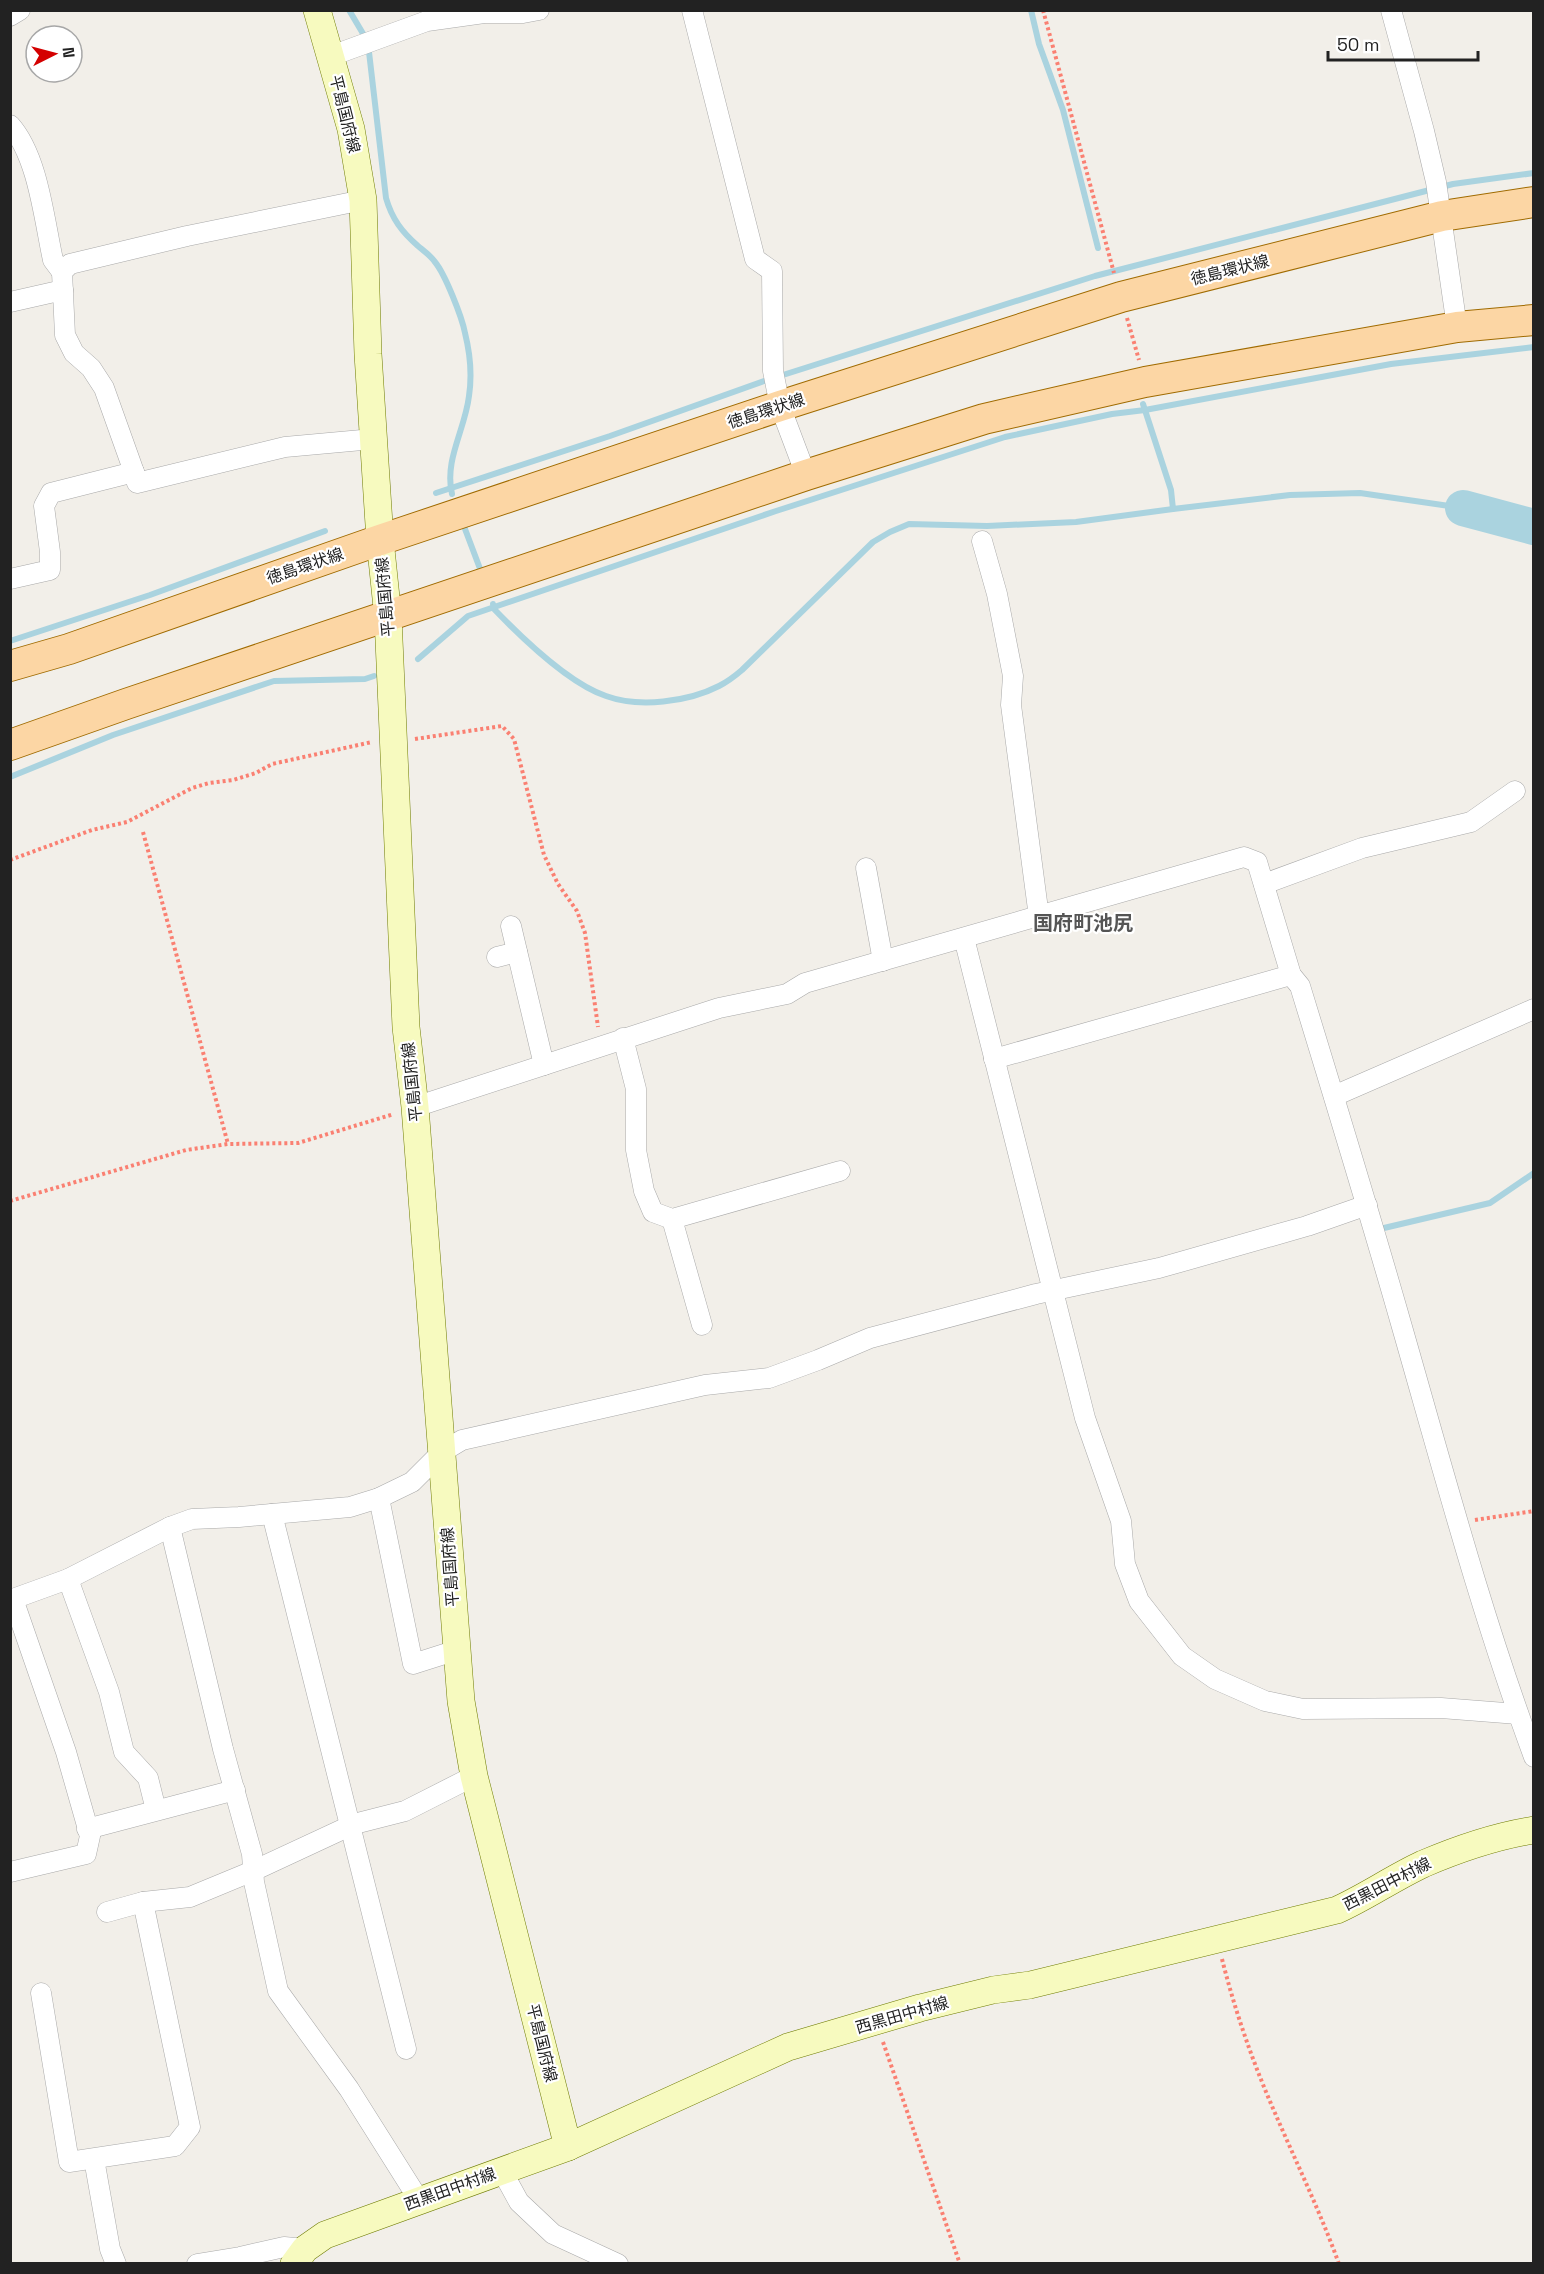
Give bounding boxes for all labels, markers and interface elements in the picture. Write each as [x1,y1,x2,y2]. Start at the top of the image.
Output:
north arrow [24,24,84,84]
scale bar [1328,24,1478,62]
text: 50 m [1337,33,1379,56]
text: N [57,46,79,59]
street label: 平島国府線 [325,73,365,155]
street label: 徳島環状線 [1189,250,1271,290]
street label: 徳島環状線 [725,389,807,433]
street label: 徳島環状線 [264,543,346,589]
street label: 平島国府線 [371,556,399,638]
district label: 国府町池尻 [1033,910,1133,936]
street label: 平島国府線 [397,1041,427,1123]
street label: 平島国府線 [437,1526,463,1608]
street label: 西黒田中村線 [1339,1853,1435,1915]
street label: 西黒田中村線 [853,1992,951,2038]
street label: 平島国府線 [522,2002,562,2084]
street label: 西黒田中村線 [401,2163,499,2215]

